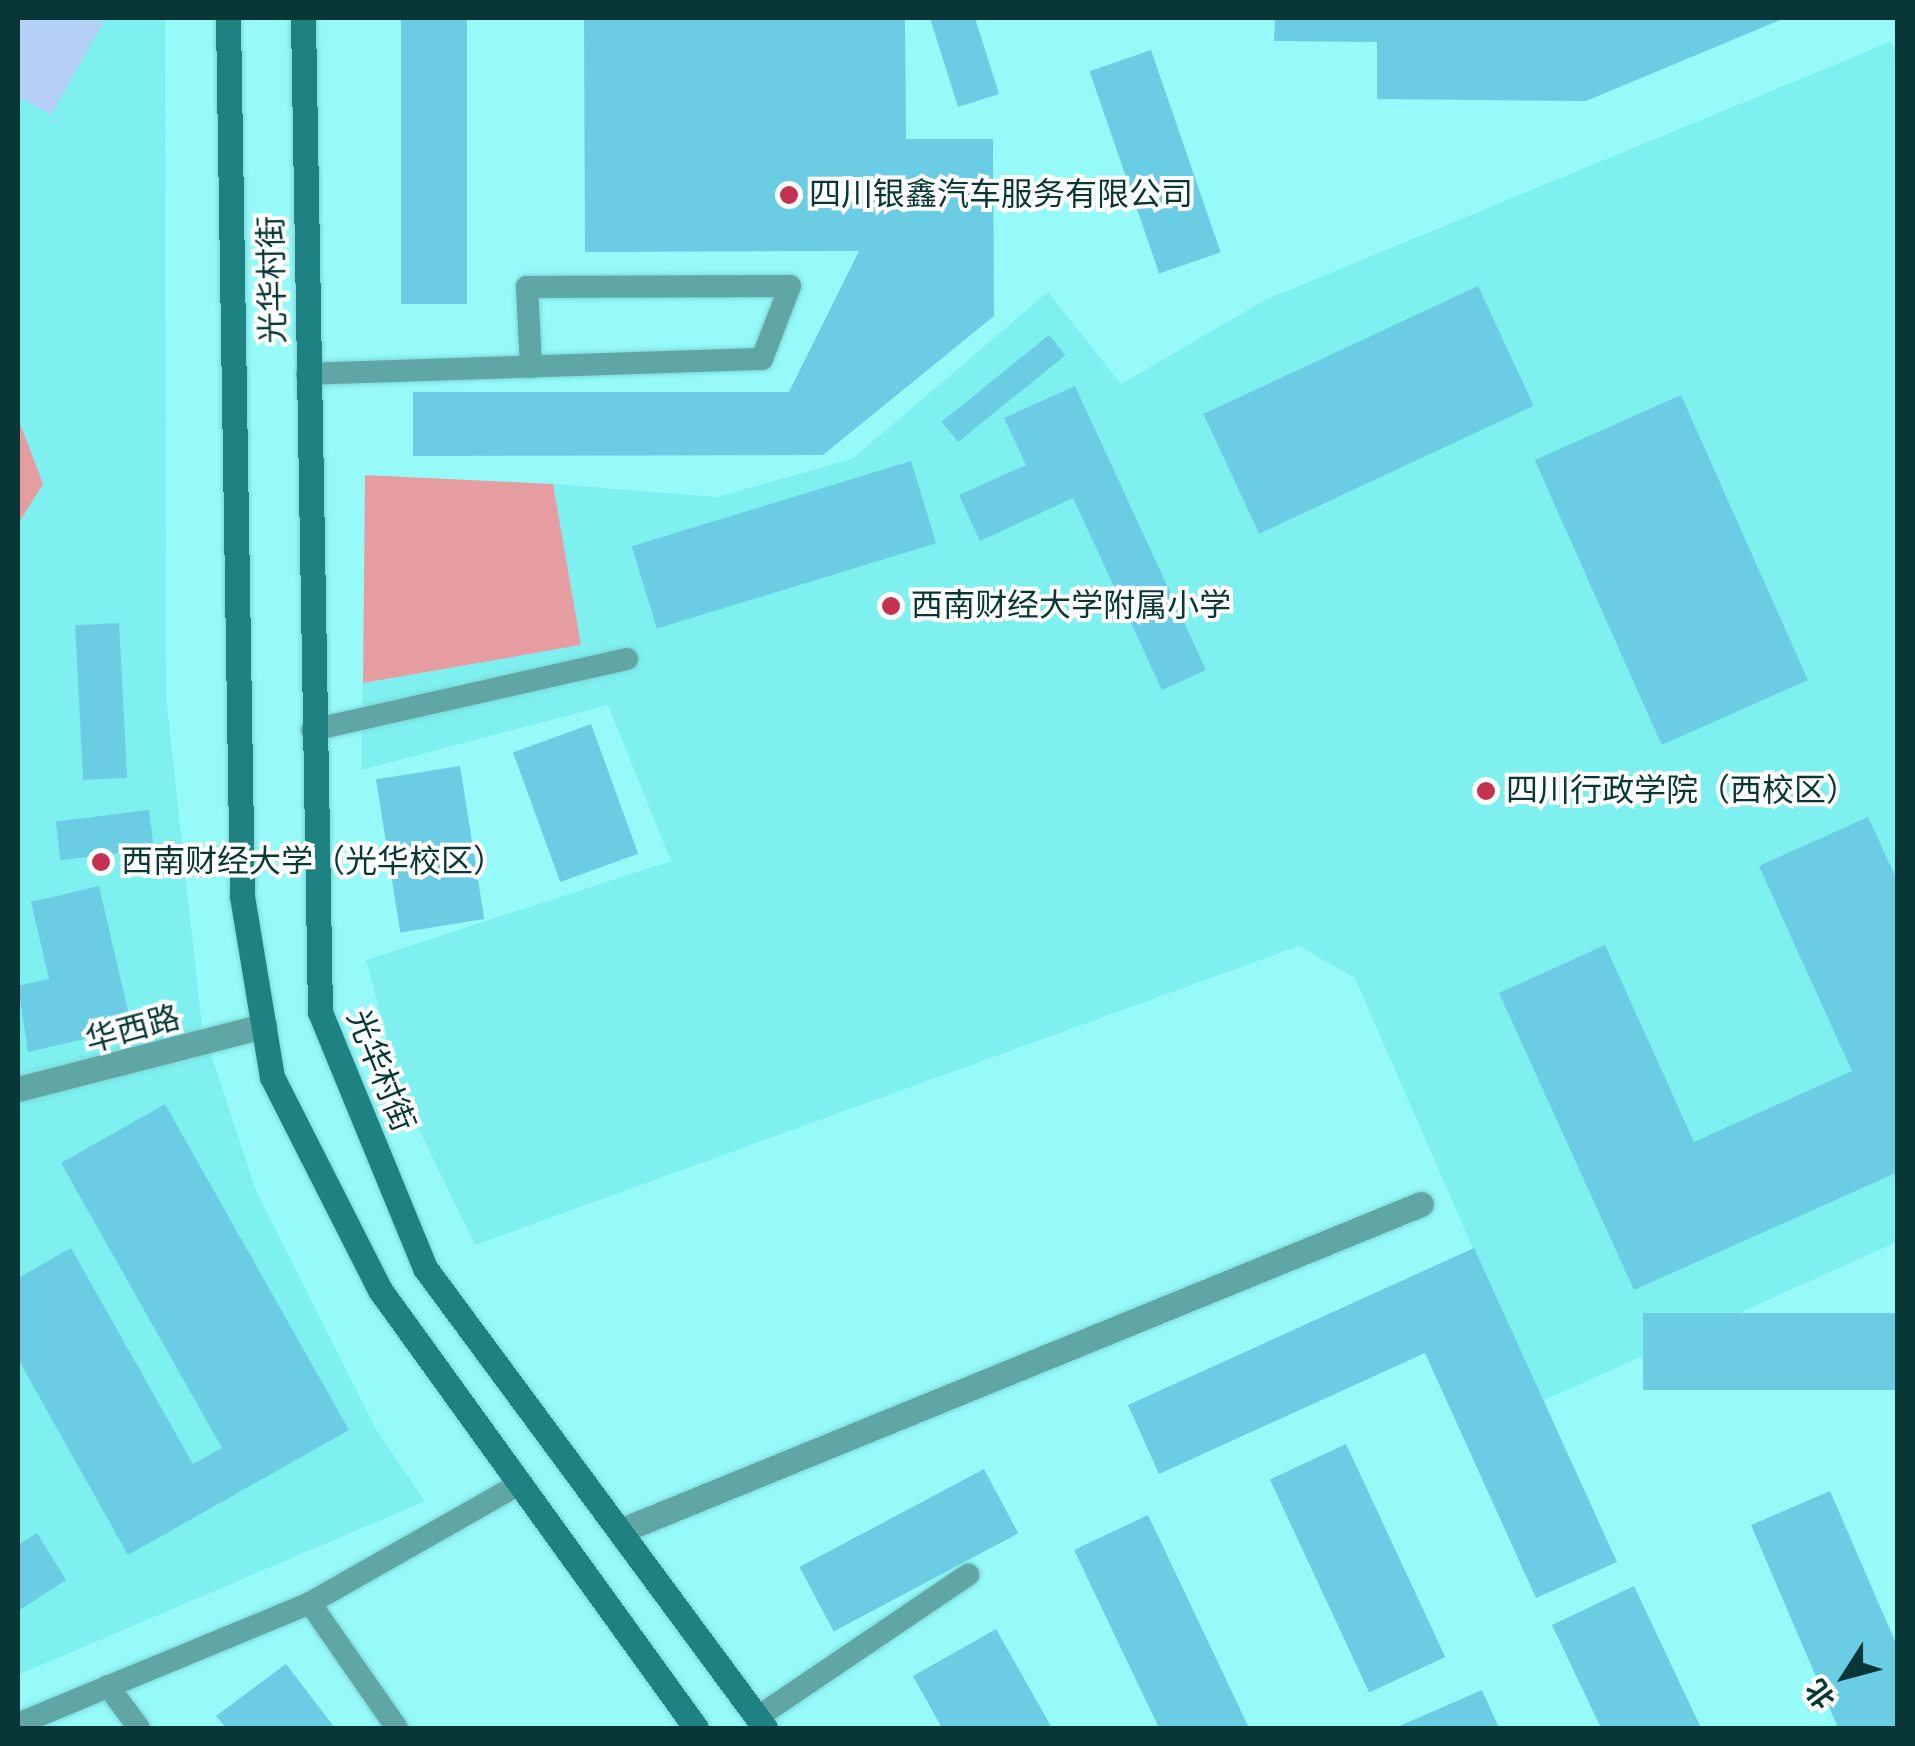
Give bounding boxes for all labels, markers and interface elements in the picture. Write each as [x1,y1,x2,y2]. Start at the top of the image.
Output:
place label: 四川银鑫汽车服务有限公司 [809,176,1193,214]
marker: 四川银鑫汽车服务有限公司 [778,184,800,206]
street label: 光华村街 [253,216,293,344]
place label: 西南财经大学附属小学 [911,587,1231,625]
marker: 西南财经大学附属小学 [880,595,902,617]
place label: 四川行政学院（西校区） [1506,772,1858,810]
marker: 四川行政学院（西校区） [1475,780,1497,802]
place label: 西南财经大学（光华校区） [121,843,505,881]
marker: 西南财经大学（光华校区） [90,851,112,873]
street label: 华西路 [82,999,184,1061]
street label: 光华村街 [338,1004,422,1138]
north arrow [1795,1626,1895,1726]
text: 北 [1799,1673,1842,1715]

